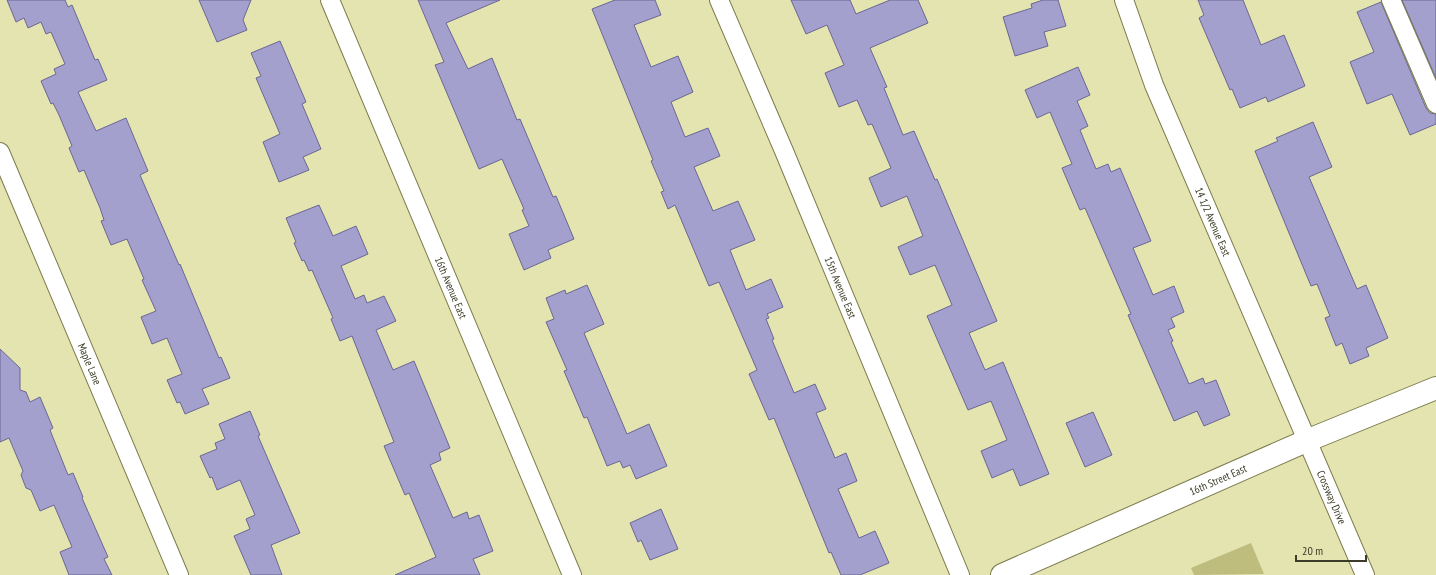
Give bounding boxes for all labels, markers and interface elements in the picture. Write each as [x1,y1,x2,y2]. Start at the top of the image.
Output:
street label: 14 1/2 Avenue East [1192,185,1234,258]
street label: 16th Avenue East [432,254,470,321]
street label: 15th Avenue East [821,254,860,320]
street label: Maple Lane [75,341,105,387]
street label: 16th Street East [1187,461,1249,499]
street label: Crossway Drive [1314,468,1349,527]
scale bar [1296,537,1366,563]
text: 20 m [1302,543,1323,558]

